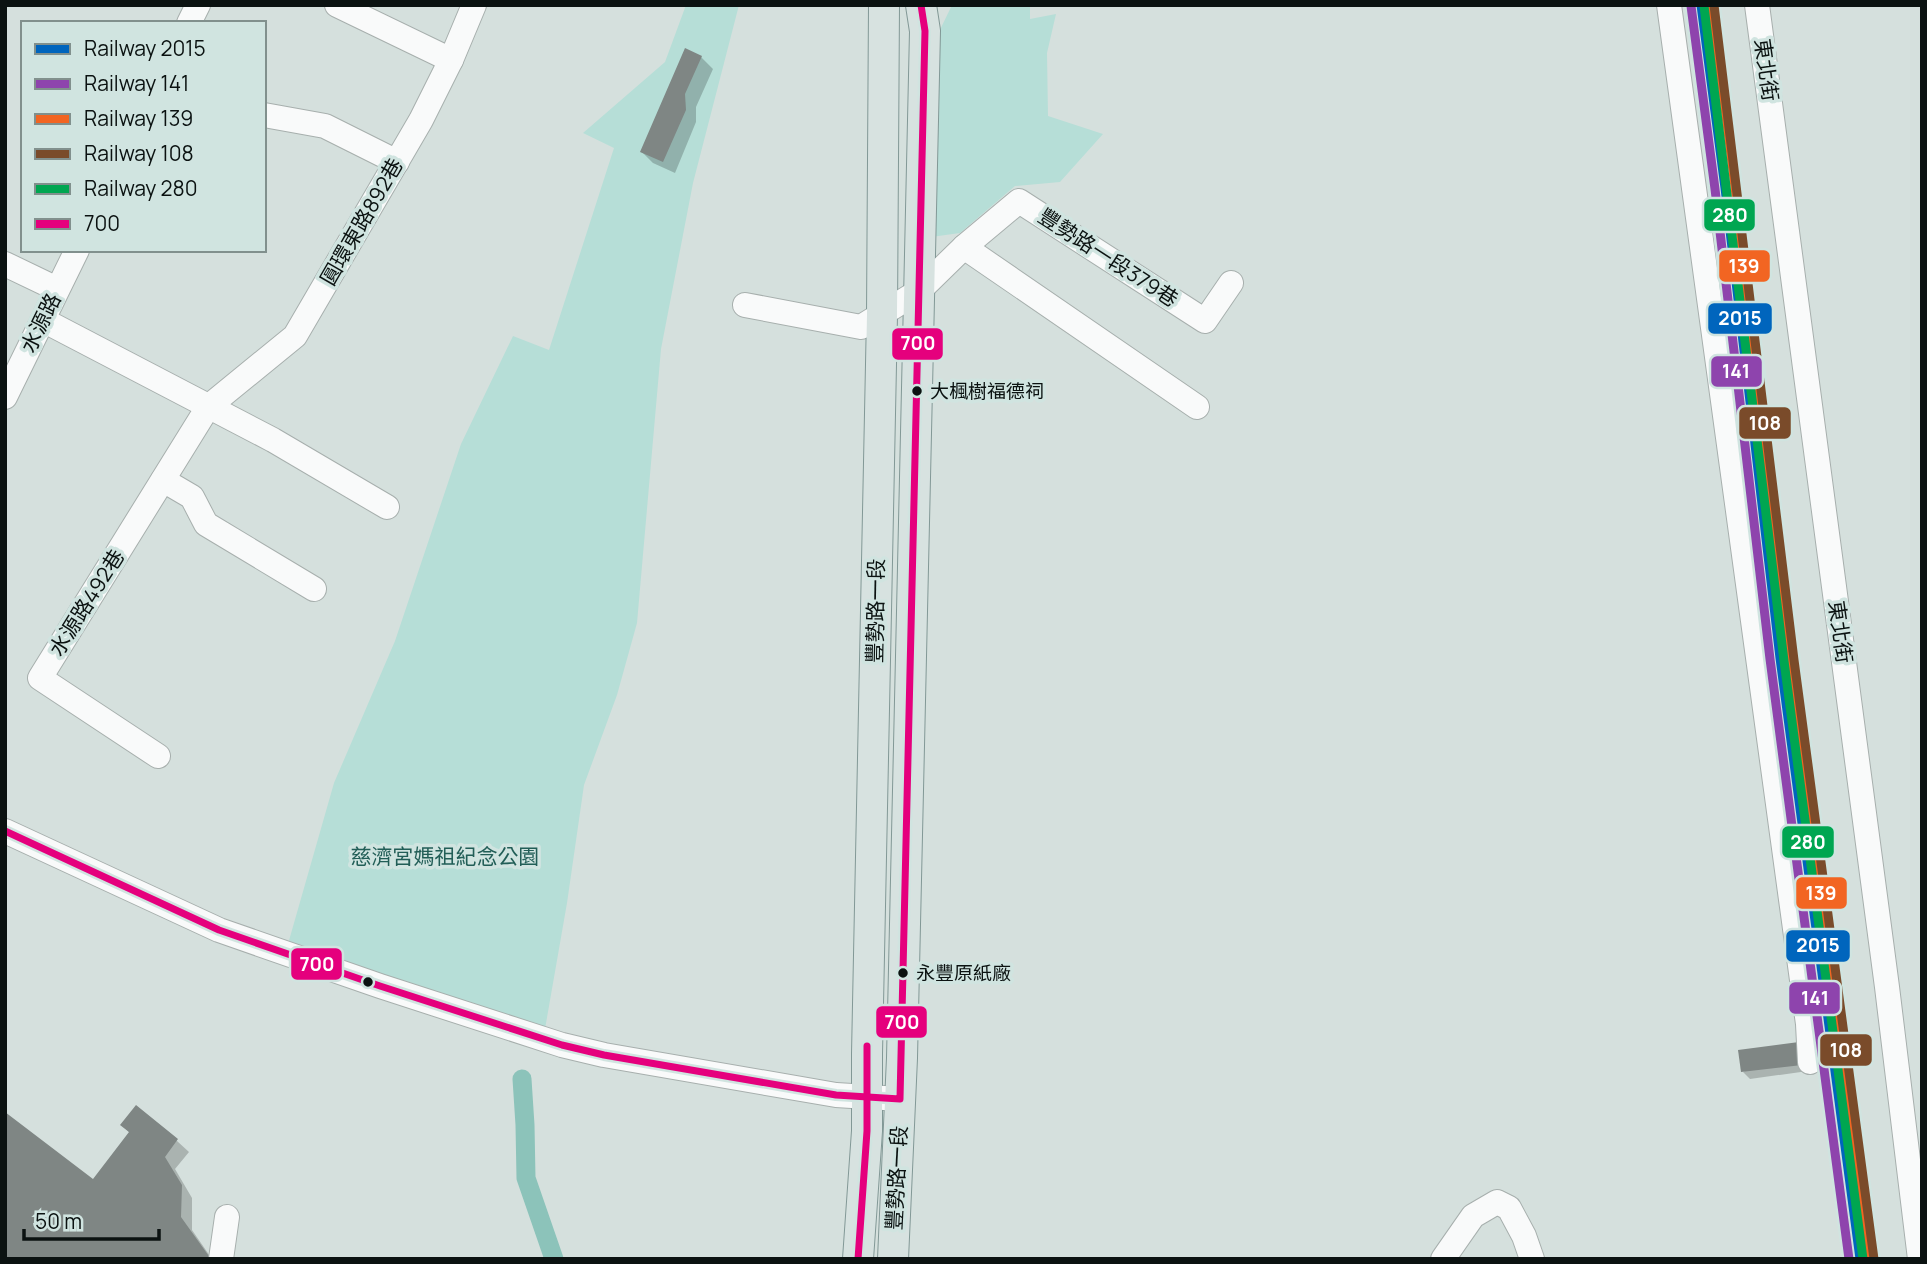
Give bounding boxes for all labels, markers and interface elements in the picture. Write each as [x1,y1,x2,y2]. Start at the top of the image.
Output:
legend [21,21,266,252]
text: Railway 2015 [84,34,206,62]
street label: 東北街 [1749,37,1785,103]
text: Railway 141 [84,69,189,97]
text: Railway 139 [84,104,193,132]
text: Railway 108 [84,139,194,167]
street label: 圓環東路892巷 [313,153,409,290]
text: Railway 280 [84,174,197,202]
line badge: 280 [1703,198,1756,232]
street label: 豐勢路一段379巷 [1033,202,1184,313]
text: 280 [1712,202,1748,228]
text: 700 [84,209,120,237]
line badge: 139 [1718,249,1771,283]
text: 139 [1728,253,1760,279]
street label: 水源路 [14,288,66,357]
line badge: 2015 [1707,302,1773,335]
text: 2015 [1718,305,1762,331]
line badge: 700 [891,327,944,361]
text: 700 [900,330,936,356]
line badge: 141 [1710,355,1763,388]
text: 141 [1722,358,1750,384]
place label: 大楓樹福德祠 [930,378,1044,404]
marker: 大楓樹福德祠 [910,384,924,398]
line badge: 108 [1738,406,1792,440]
text: 108 [1749,410,1781,436]
street label: 水源路492巷 [42,544,130,661]
street label: 豐勢路一段 [860,558,890,664]
street label: 東北街 [1823,599,1859,665]
line badge: 280 [1781,825,1835,859]
text: 280 [1790,829,1826,855]
park label: 慈濟宮媽祖紀念公園 [351,842,540,870]
line badge: 139 [1795,876,1848,910]
text: 139 [1805,880,1837,906]
line badge: 2015 [1785,929,1851,963]
text: 2015 [1796,932,1840,958]
line badge: 700 [290,947,343,981]
text: 700 [299,951,335,977]
place label: 永豐原紙廠 [916,960,1011,986]
marker: 永豐原紙廠 [896,966,910,980]
unlabelled marker [361,975,375,989]
line badge: 141 [1788,981,1841,1015]
text: 141 [1801,985,1829,1011]
line badge: 700 [875,1005,928,1039]
text: 700 [884,1009,920,1035]
line badge: 108 [1819,1033,1873,1067]
text: 108 [1830,1037,1862,1063]
street label: 豐勢路一段 [879,1125,913,1231]
scale bar [24,1198,159,1242]
text: 50 m [35,1207,82,1235]

